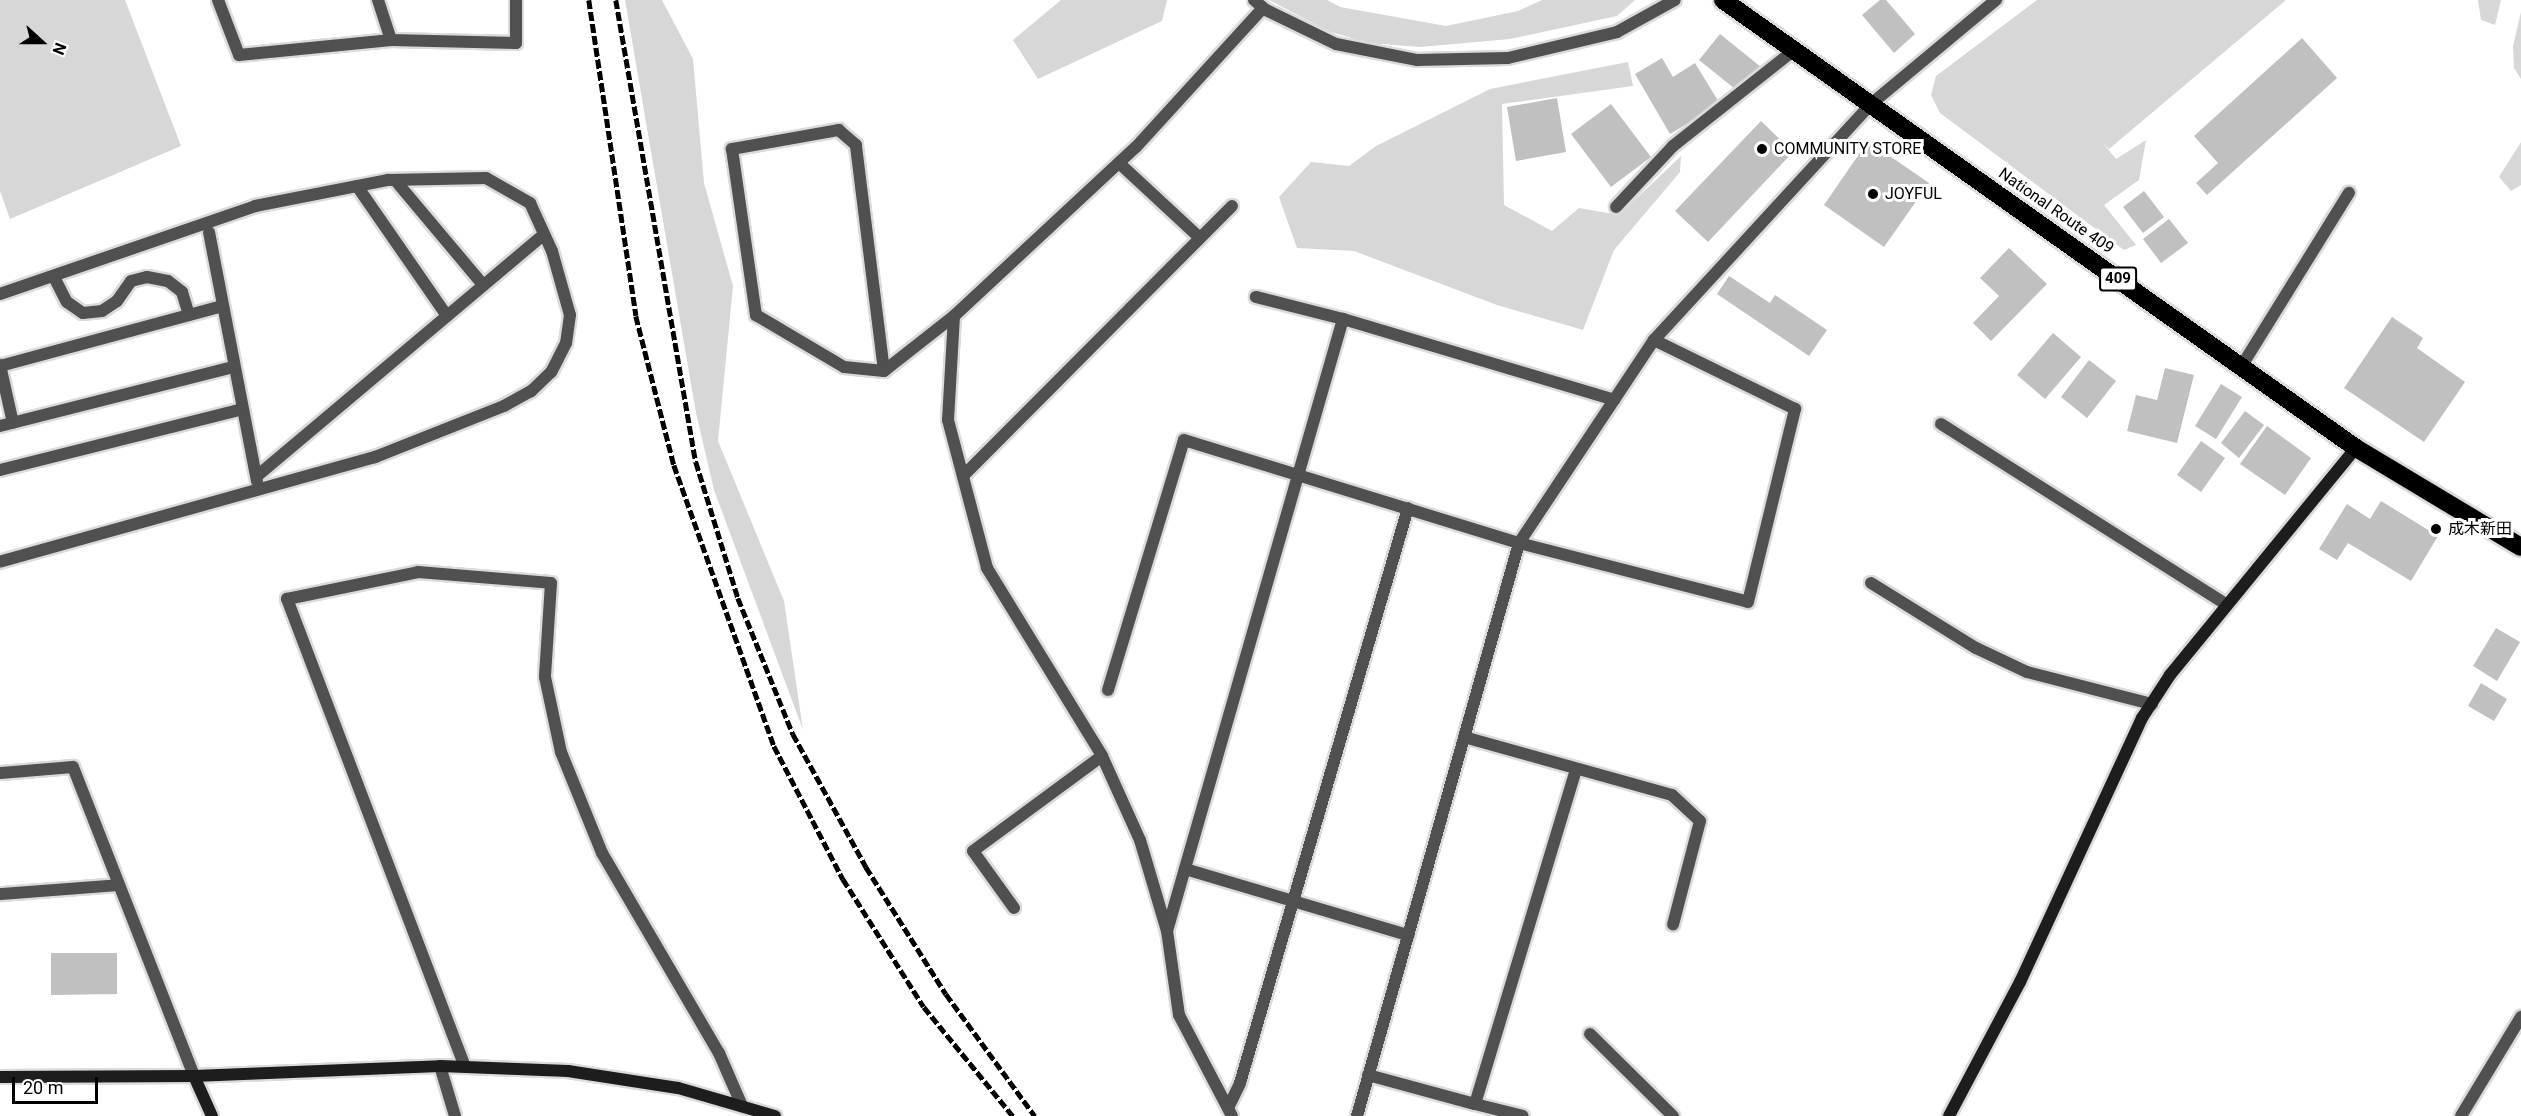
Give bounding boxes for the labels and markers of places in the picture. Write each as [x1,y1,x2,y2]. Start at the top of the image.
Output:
place label: COMMUNITY STORE [1774,139,1921,159]
marker: COMMUNITY STORE [1755,142,1769,156]
place label: JOYFUL [1885,184,1942,204]
marker: JOYFUL [1866,187,1880,201]
place label: 成木新田 [2448,519,2512,539]
marker: 成木新田 [2429,522,2443,536]

